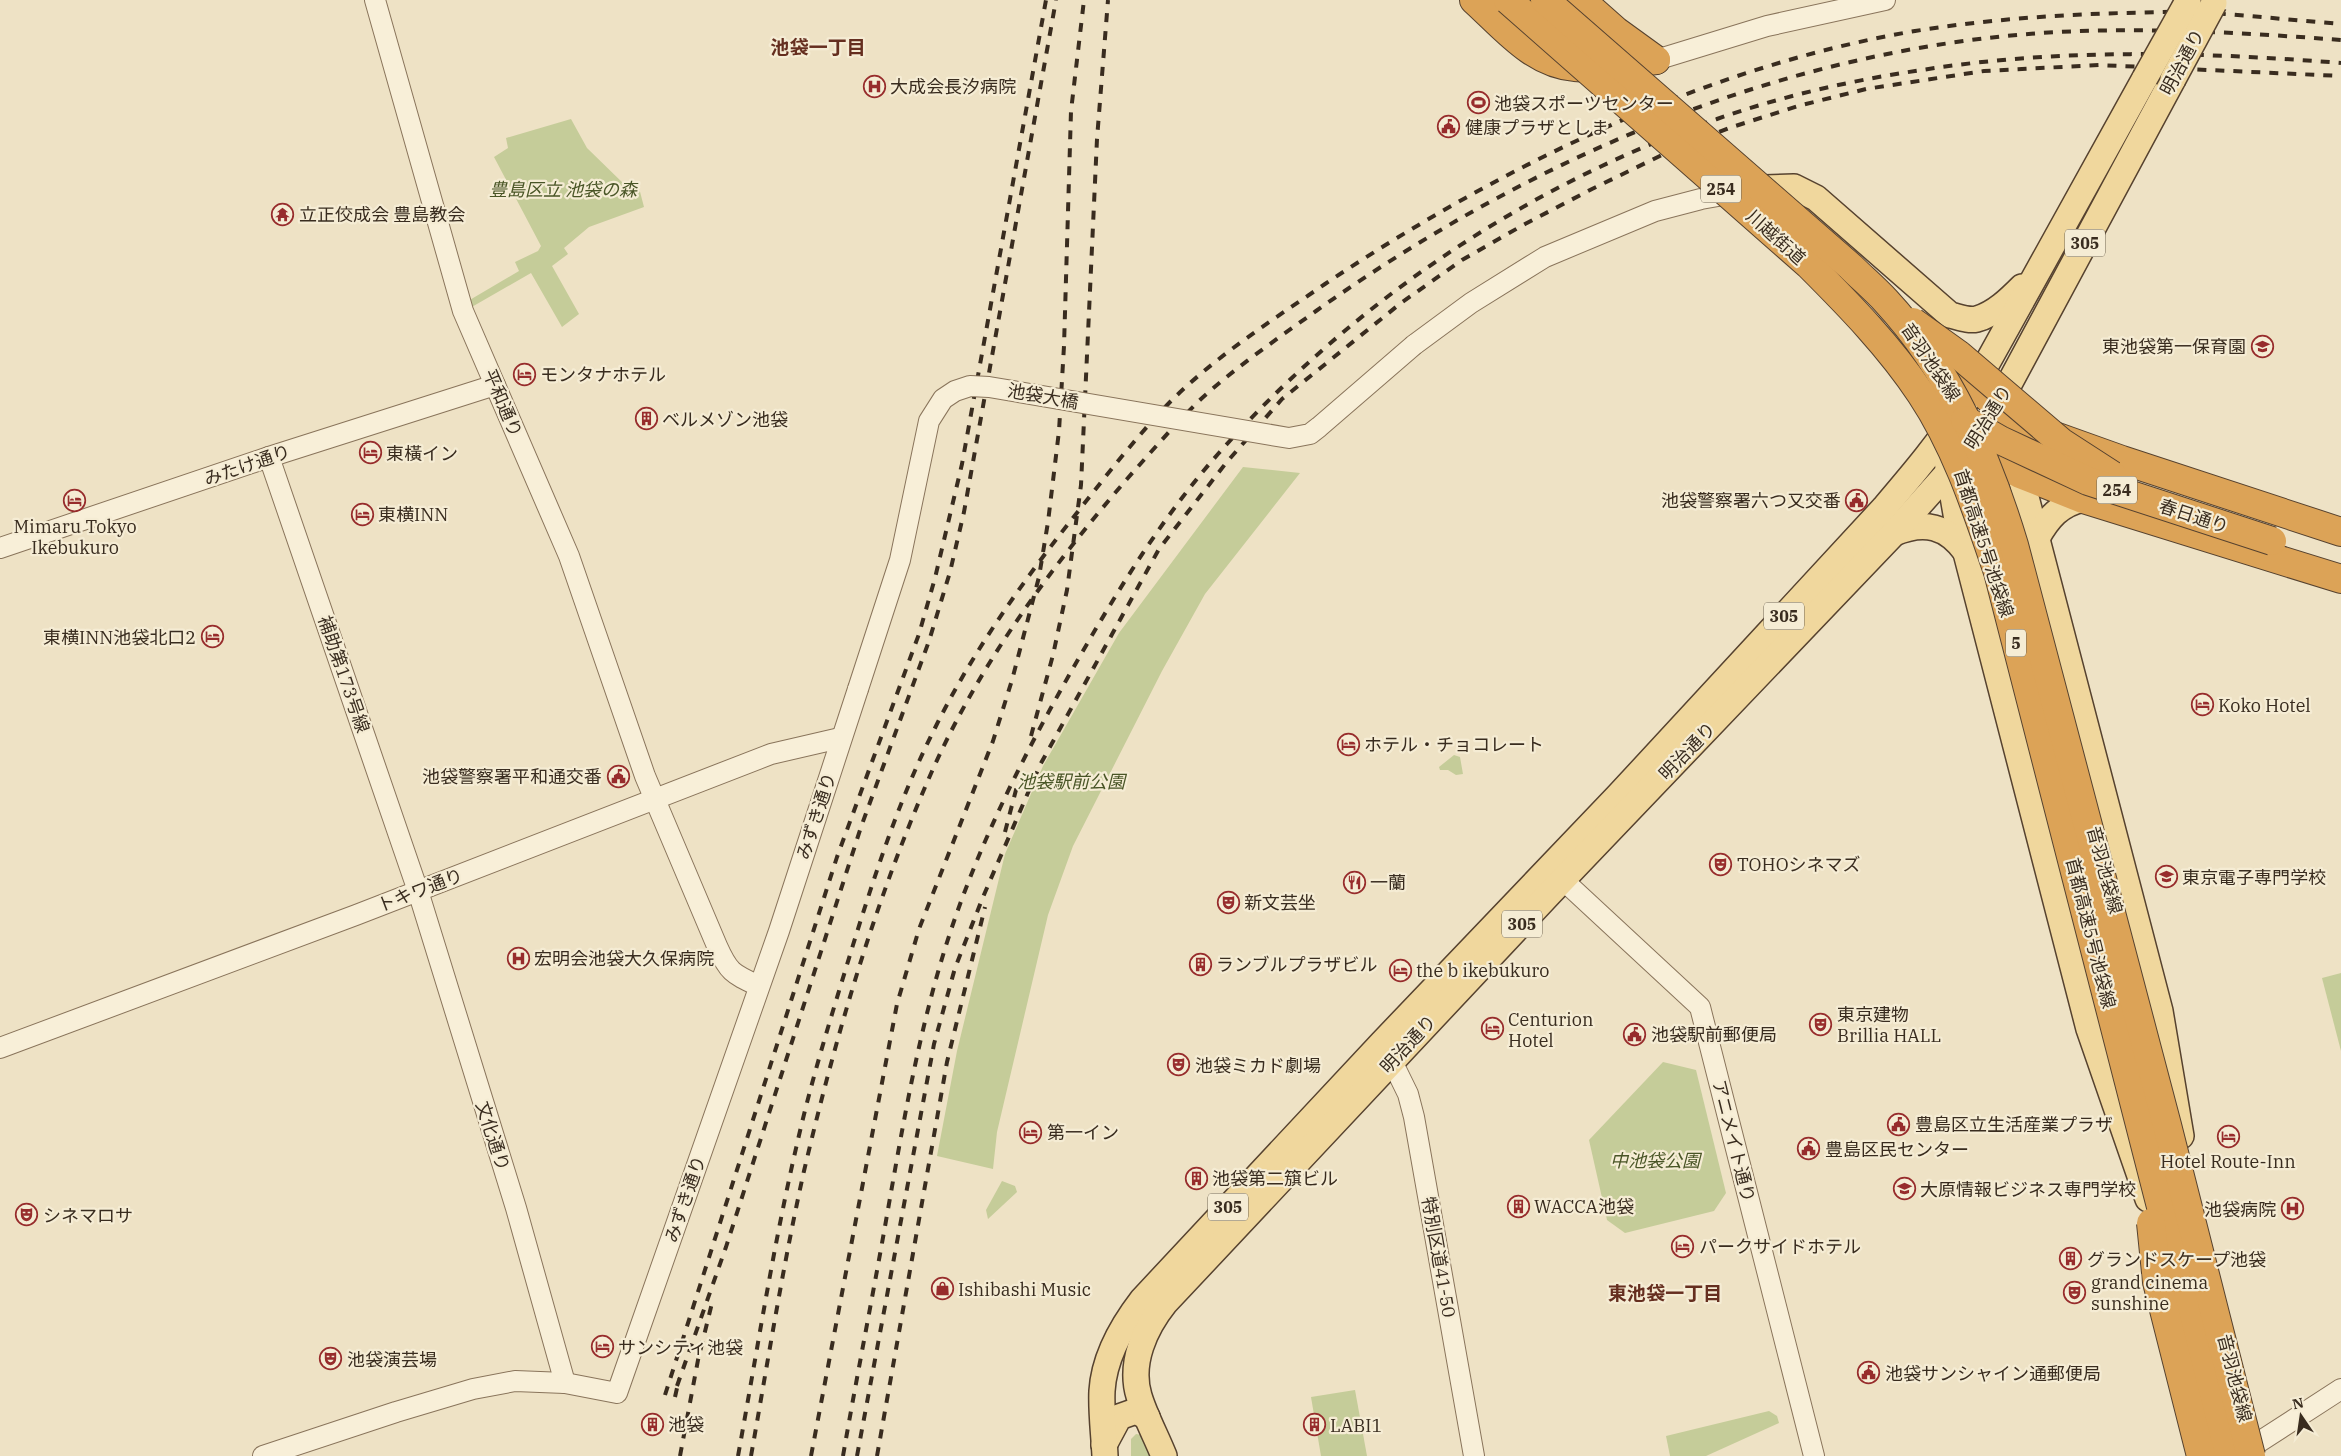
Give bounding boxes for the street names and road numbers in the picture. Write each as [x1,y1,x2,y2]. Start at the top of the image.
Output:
street label: 明治通り [2155,25,2209,99]
road number: 254 [1701,175,1741,202]
street label: 川越街道 [1742,204,1810,270]
road number: 305 [2065,230,2105,256]
street label: 音羽池袋線 [1896,318,1966,406]
street label: 平和通り [478,365,528,441]
street label: 池袋大橋 [1006,378,1080,414]
street label: 明治通り [1959,380,2017,454]
street label: みたけ通り [201,439,293,491]
street label: 首都高速5号池袋線 [1949,466,2019,620]
road number: 254 [2097,476,2137,504]
street label: 春日通り [2156,494,2232,538]
road number: 305 [1764,602,1804,630]
street label: 補助第173号線 [313,612,375,736]
road number: 5 [2006,630,2026,656]
street label: 明治通り [1654,717,1720,785]
street label: みずき通り [791,770,841,862]
street label: 音羽池袋線 [2082,824,2128,916]
street label: 首都高速5号池袋線 [2061,855,2121,1011]
street label: トキワ通り [374,863,466,917]
road number: 305 [1502,911,1542,938]
street label: 明治通り [1375,1010,1441,1078]
street label: アニメイト通り [1708,1077,1760,1205]
street label: 文化通り [471,1098,515,1174]
street label: みずき通り [659,1153,711,1245]
road number: 305 [1208,1194,1248,1220]
street label: 特別区道41-50 [1417,1195,1461,1319]
street label: 音羽池袋線 [2213,1332,2257,1424]

